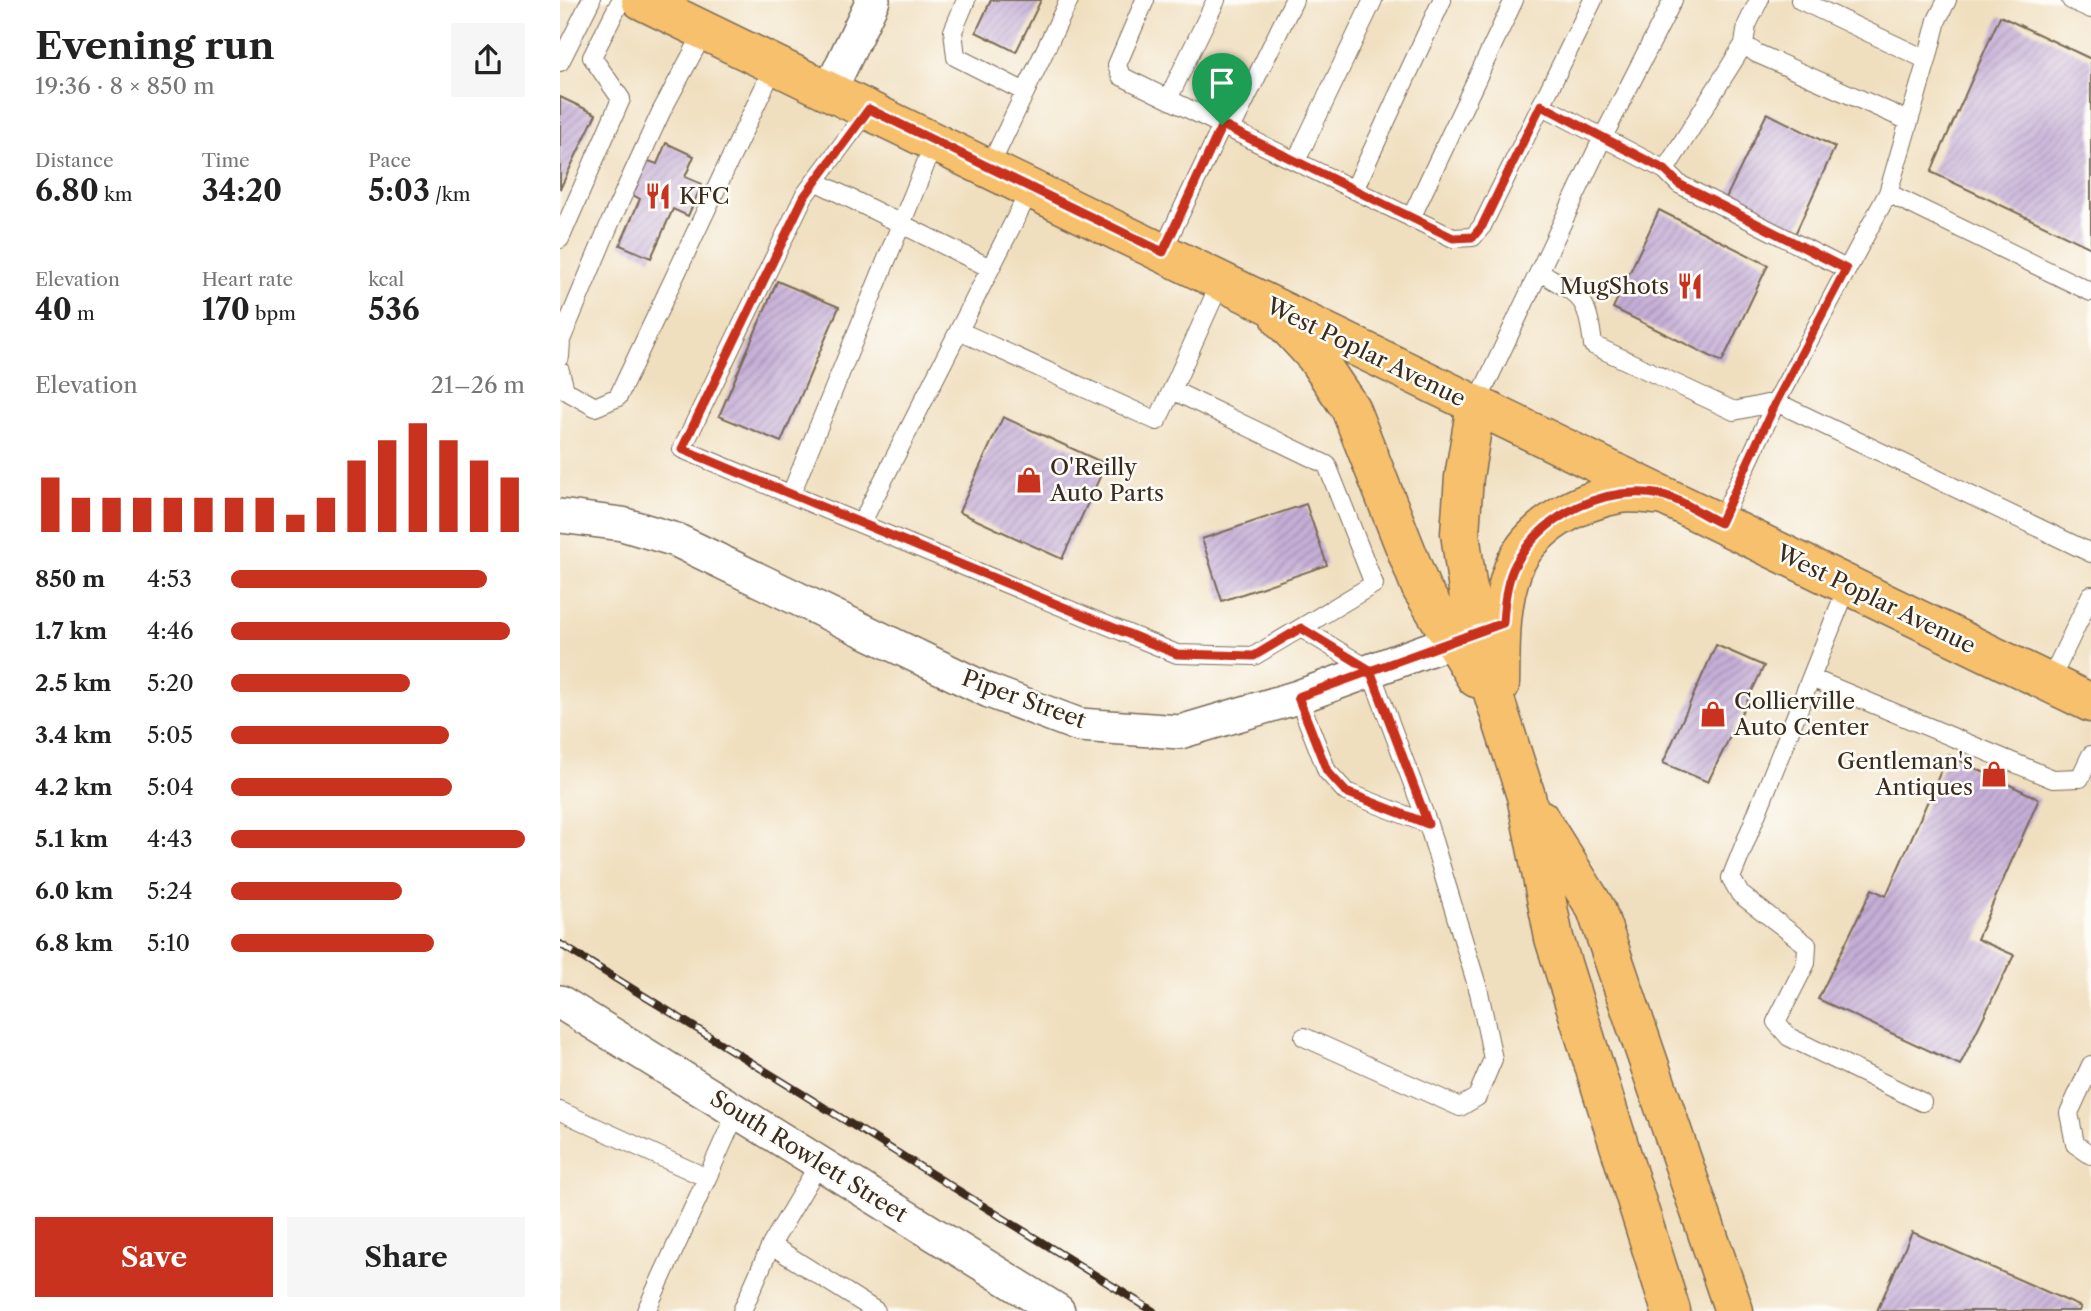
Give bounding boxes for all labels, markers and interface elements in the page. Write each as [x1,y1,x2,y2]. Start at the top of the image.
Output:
text: Evening run [35,22,275,69]
button: share [451,23,525,97]
pin [1192,53,1252,125]
icon: arrive [1203,64,1241,102]
text: 19:36 · 8 × 850 m [35,72,215,100]
text: Distance [35,149,114,172]
text: Time [202,149,250,172]
text: Pace [368,149,411,172]
text: 6.80 [35,172,99,209]
text: 34:20 [202,172,282,209]
text: 5:03 [368,172,430,209]
restaurant icon: KFC [643,181,673,211]
place label: KFC [679,182,730,210]
text: km [99,183,133,206]
text: /km [430,183,470,206]
text: Elevation [35,268,120,291]
text: Heart rate [202,268,293,291]
text: kcal [368,268,404,291]
restaurant icon: MugShots [1675,271,1705,301]
place label: MugShots [1559,272,1669,300]
text: 40 [35,291,72,328]
text: 170 [202,291,250,328]
text: 536 [368,291,420,328]
street label: West Poplar Avenue [1261,291,1470,412]
text: m [72,302,95,325]
text: bpm [250,302,296,325]
text: Elevation [35,371,138,399]
text: 21–26 m [431,371,525,399]
place label: O'Reilly Auto Parts [1049,453,1164,507]
shop icon: O'Reilly Auto Parts [1014,465,1044,495]
street label: West Poplar Avenue [1771,538,1980,659]
text: 850 m [35,565,105,593]
text: 4:53 [147,565,192,593]
text: 1.7 km [35,617,107,645]
text: 4:46 [147,617,194,645]
street label: Piper Street [958,664,1090,734]
text: 2.5 km [35,669,111,697]
text: 5:20 [147,669,194,697]
place label: Collierville Auto Center [1733,687,1869,741]
shop icon: Collierville Auto Center [1698,699,1728,729]
text: 3.4 km [35,721,112,749]
text: 5:05 [147,721,193,749]
place label: Gentleman's Antiques [1837,747,1973,801]
shop icon: Gentleman's Antiques [1979,759,2009,789]
text: 4.2 km [35,773,112,801]
text: 5:04 [147,773,194,801]
text: 5.1 km [35,825,108,853]
text: 4:43 [147,825,193,853]
text: 6.0 km [35,877,113,905]
text: 5:24 [147,877,192,905]
text: 6.8 km [35,929,113,957]
text: 5:10 [147,929,190,957]
street label: South Rowlett Street [705,1084,913,1228]
button: Save [35,1217,273,1297]
button: Share [287,1217,525,1297]

